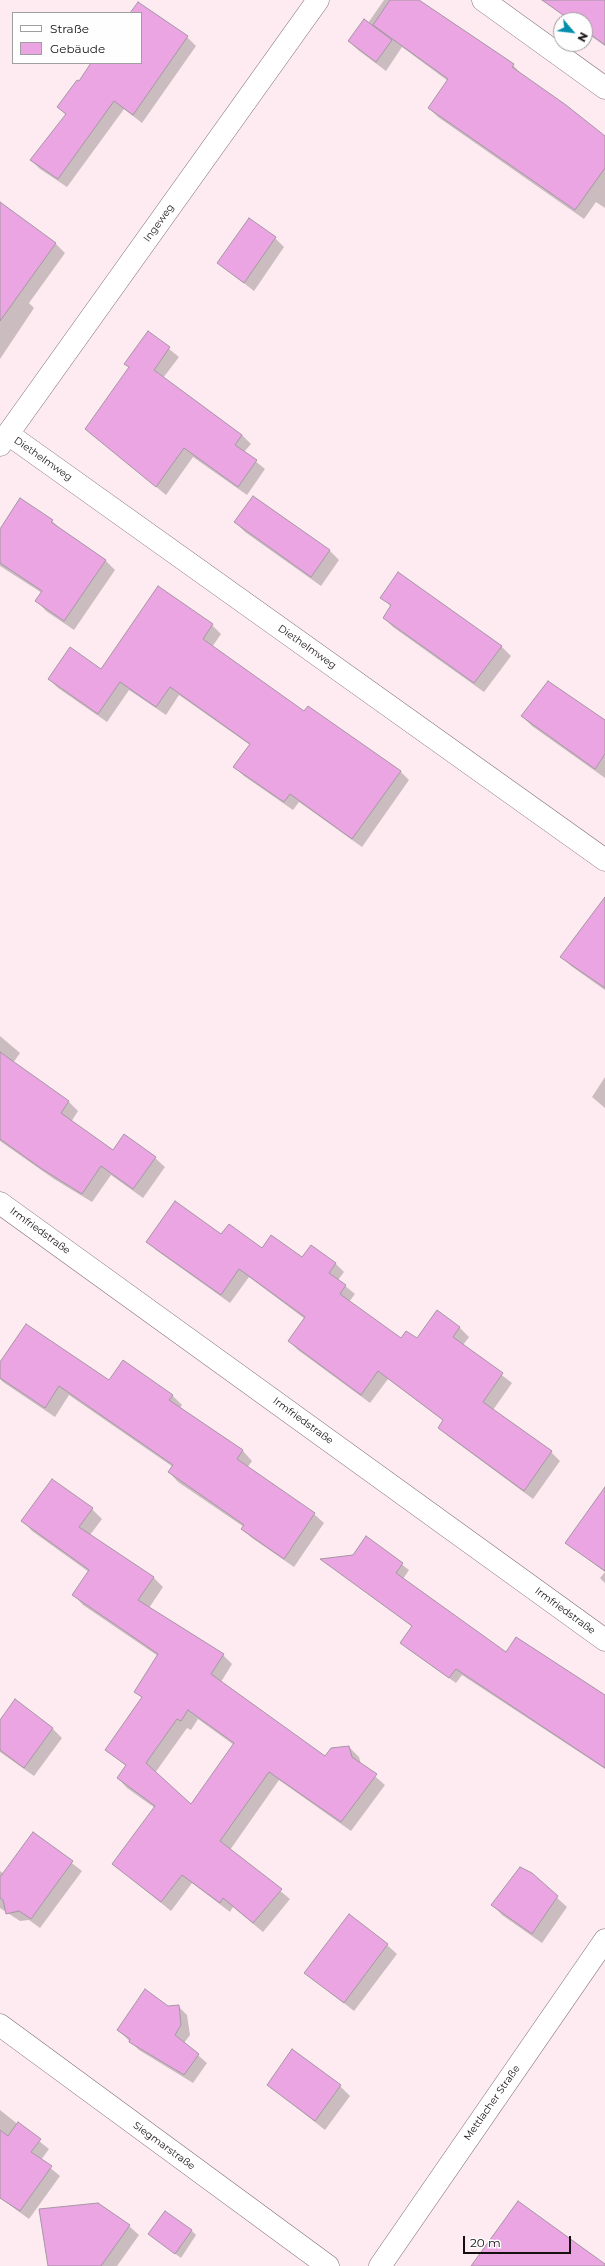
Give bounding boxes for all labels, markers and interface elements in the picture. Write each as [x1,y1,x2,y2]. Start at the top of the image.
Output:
legend [12,12,142,64]
north arrow [553,12,593,52]
text: Straße [50,21,89,36]
text: N [574,30,591,44]
text: Gebäude [50,41,105,56]
street label: Ingeweg [141,202,177,244]
street label: Diethelmweg [11,434,75,484]
street label: Diethelmweg [275,622,339,672]
street label: Irmfriedstraße [8,1205,72,1257]
street label: Irmfriedstraße [271,1395,335,1447]
street label: Irmfriedstraße [533,1585,597,1637]
street label: Mettlacher Straße [461,2063,523,2143]
street label: Siegmarstraße [131,2120,197,2172]
scale bar [465,2228,573,2254]
text: 20 m [470,2235,501,2250]

